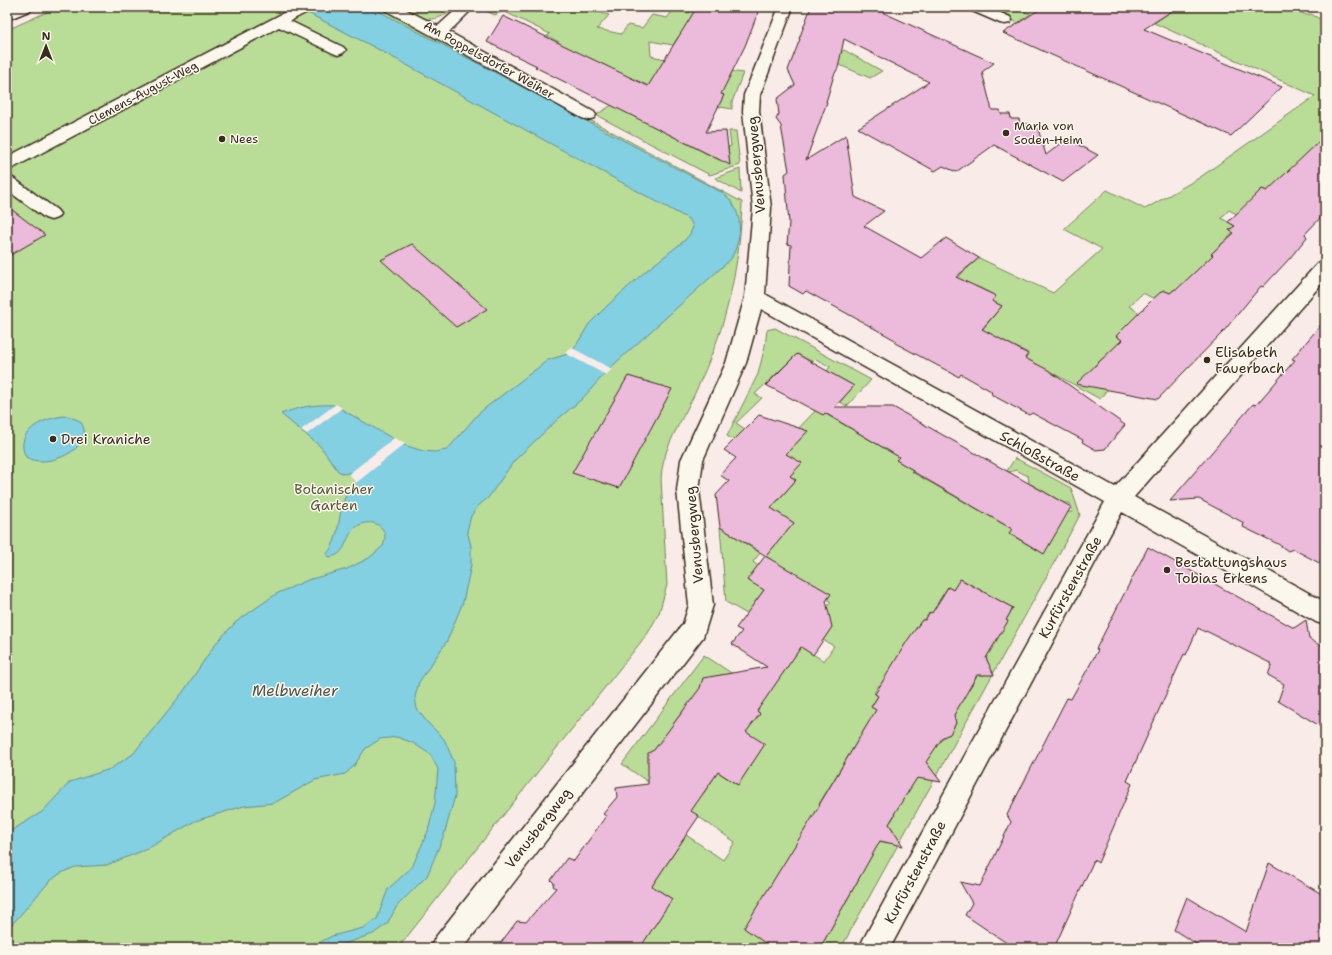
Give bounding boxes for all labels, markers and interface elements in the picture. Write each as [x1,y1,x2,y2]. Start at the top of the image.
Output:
street label: Am Poppelsdorfer Weiher [421,17,557,103]
north arrow [26,26,66,66]
text: N [42,29,51,44]
street label: Clemens-August-Weg [85,57,201,129]
street label: Venusbergweg [743,116,769,214]
place label: Maria von Soden-Heim [1014,118,1083,148]
marker: Maria von Soden-Heim [1001,128,1011,138]
place label: Nees [230,131,258,147]
marker: Nees [217,134,227,144]
place label: Elisabeth Fauerbach [1215,343,1285,377]
marker: Elisabeth Fauerbach [1202,355,1212,365]
street label: Schloßstraße [997,427,1083,485]
place label: Drei Kraniche [61,430,151,448]
marker: Drei Kraniche [48,434,58,444]
park label: Botanischer Garten [294,480,374,514]
street label: Venusbergweg [681,486,707,584]
street label: Kurfürstenstraße [1034,533,1106,641]
place label: Bestattungshaus Tobias Erkens [1175,553,1287,587]
marker: Bestattungshaus Tobias Erkens [1162,565,1172,575]
water label: Melbweiher [252,681,339,701]
street label: Venusbergweg [501,784,575,872]
street label: Kurfürstenstraße [880,817,950,927]

